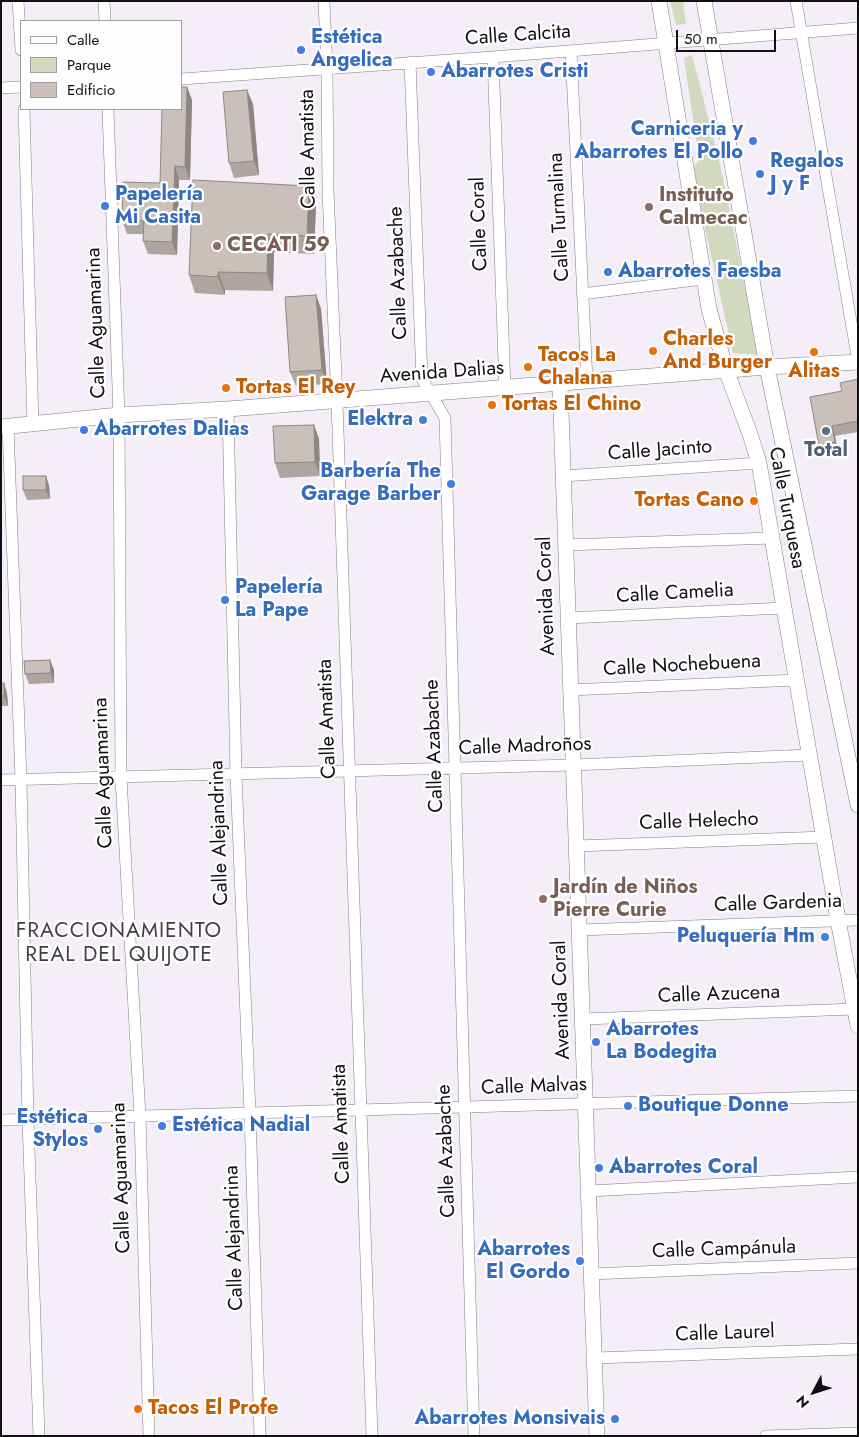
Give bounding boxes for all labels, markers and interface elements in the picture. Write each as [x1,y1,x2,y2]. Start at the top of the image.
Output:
legend [20,20,182,110]
street label: Calle Calcita [464,20,572,52]
scale bar [679,20,779,52]
place label: Estética Angelica [311,26,392,73]
text: 50 m [684,28,718,50]
text: Calle [67,29,99,51]
marker: Estética Angelica [295,44,307,56]
text: Parque [67,54,111,76]
place label: Abarrotes Cristi [441,60,588,84]
marker: Abarrotes Cristi [425,66,437,78]
text: Edificio [67,79,115,101]
street label: Calle Amatista [296,89,322,209]
place label: Carniceria y Abarrotes El Pollo [575,118,743,165]
marker: Carniceria y Abarrotes El Pollo [747,135,759,147]
place label: Regalos J y F [770,150,844,197]
street label: Calle Turmalina [545,152,575,282]
marker: Regalos J y F [754,168,766,180]
street label: Calle Coral [466,176,494,272]
place label: Papelería Mi Casita [115,183,203,230]
place label: Instituto Calmecac [659,184,748,231]
marker: Papelería Mi Casita [99,200,111,212]
marker: Instituto Calmecac [643,201,655,213]
street label: Calle Azabache [385,206,413,340]
place label: CECATI 59 [227,234,330,258]
marker: CECATI 59 [211,240,223,252]
street label: Calle Aguamarina [82,247,112,399]
place label: Abarrotes Faesba [618,260,782,284]
marker: Abarrotes Faesba [602,266,614,278]
place label: Charles And Burger [663,328,772,375]
place label: Tacos La Chalana [538,344,616,391]
marker: Charles And Burger [647,345,659,357]
marker: Alitas [808,346,820,358]
street label: Avenida Dalias [379,357,505,389]
place label: Alitas [788,360,840,384]
marker: Tacos La Chalana [522,361,534,373]
place label: Tortas El Rey [236,376,355,400]
marker: Tortas El Rey [220,382,232,394]
place label: Tortas El Chino [502,393,641,417]
marker: Tortas El Chino [486,399,498,411]
place label: Elektra [347,408,413,432]
marker: Elektra [417,414,429,426]
place label: Abarrotes Dalias [94,418,249,442]
marker: Abarrotes Dalias [78,424,90,436]
marker: Total [820,425,832,437]
street label: Calle Jacinto [607,435,713,467]
place label: Total [804,439,848,463]
street label: Calle Turquesa [762,445,810,571]
place label: Barbería The Garage Barber [301,460,441,507]
marker: Barbería The Garage Barber [445,478,457,490]
place label: Tortas Cano [634,489,744,513]
marker: Tortas Cano [748,495,760,507]
street label: Avenida Coral [533,536,561,656]
place label: Papelería La Pape [235,576,323,623]
street label: Calle Camelia [616,579,734,609]
marker: Papelería La Pape [219,594,231,606]
street label: Calle Nochebuena [603,650,761,682]
street label: Calle Amatista [314,659,342,779]
street label: Calle Azabache [421,679,449,813]
street label: Calle Aguamarina [89,697,119,849]
street label: Calle Madroños [458,733,592,761]
street label: Calle Alejandrina [205,760,235,906]
street label: Calle Helecho [639,808,759,836]
place label: Jardín de Niños Pierre Curie [553,876,698,923]
street label: Calle Gardenia [714,890,842,918]
marker: Jardín de Niños Pierre Curie [537,893,549,905]
district label: FRACCIONAMIENTO REAL DEL QUIJOTE [14,919,224,969]
place label: Peluquería Hm [677,925,815,949]
marker: Peluquería Hm [819,931,831,943]
street label: Avenida Coral [548,940,576,1060]
street label: Calle Azucena [657,981,781,1009]
place label: Abarrotes La Bodegita [606,1018,717,1065]
marker: Abarrotes La Bodegita [590,1036,602,1048]
street label: Calle Amatista [328,1064,356,1184]
street label: Calle Malvas [481,1073,587,1101]
street label: Calle Azabache [433,1084,461,1218]
place label: Boutique Donne [638,1094,789,1118]
marker: Boutique Donne [622,1100,634,1112]
street label: Calle Aguamarina [107,1102,137,1254]
place label: Estética Stylos [16,1106,88,1153]
place label: Estética Nadial [172,1114,310,1138]
marker: Estética Nadial [156,1120,168,1132]
marker: Estética Stylos [92,1123,104,1135]
place label: Abarrotes Coral [609,1156,758,1180]
marker: Abarrotes Coral [593,1162,605,1174]
street label: Calle Alejandrina [220,1165,250,1311]
street label: Calle Campánula [652,1235,796,1265]
place label: Abarrotes El Gordo [477,1238,570,1285]
marker: Abarrotes El Gordo [574,1255,586,1267]
street label: Calle Laurel [675,1320,775,1348]
north arrow [789,1367,839,1417]
text: N [791,1391,814,1412]
place label: Tacos El Profe [148,1397,278,1421]
marker: Tacos El Profe [132,1403,144,1415]
place label: Abarrotes Monsivais [415,1407,605,1431]
marker: Abarrotes Monsivais [609,1413,621,1425]

